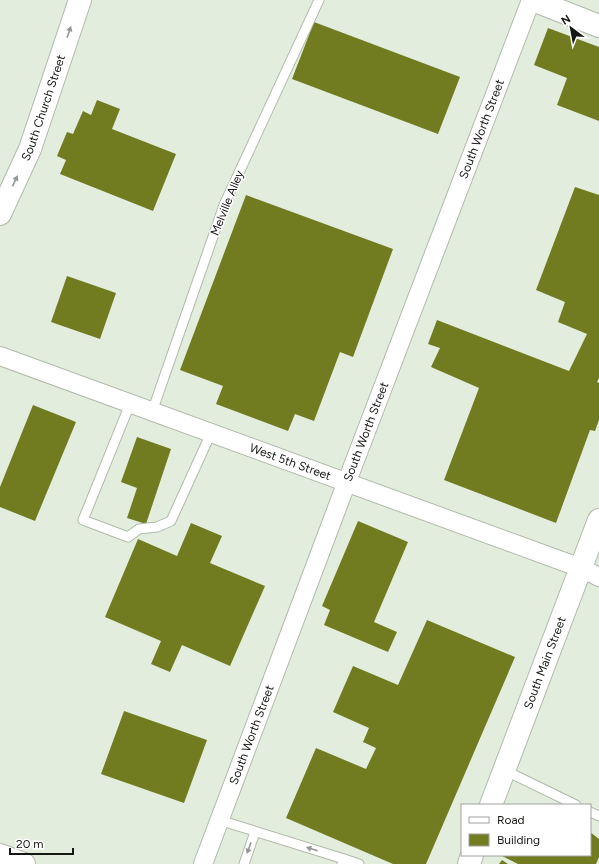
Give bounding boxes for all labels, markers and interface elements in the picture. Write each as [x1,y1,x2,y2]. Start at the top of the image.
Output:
north arrow [551,8,591,48]
text: N [559,12,573,28]
one-way arrow [66,26,72,38]
street label: South Church Street [19,52,68,163]
street label: South Worth Street [456,77,507,181]
street label: Melville Alley [208,168,247,238]
one-way arrow [12,175,18,187]
street label: South Worth Street [341,380,391,483]
street label: West 5th Street [248,441,333,483]
street label: South Main Street [521,614,569,711]
street label: South Worth Street [227,683,277,787]
legend [461,804,591,856]
text: Road [497,813,525,827]
scale bar [10,830,73,856]
text: Building [497,833,540,847]
text: 20 m [16,837,44,851]
one-way arrow [246,842,252,854]
one-way arrow [306,846,318,852]

